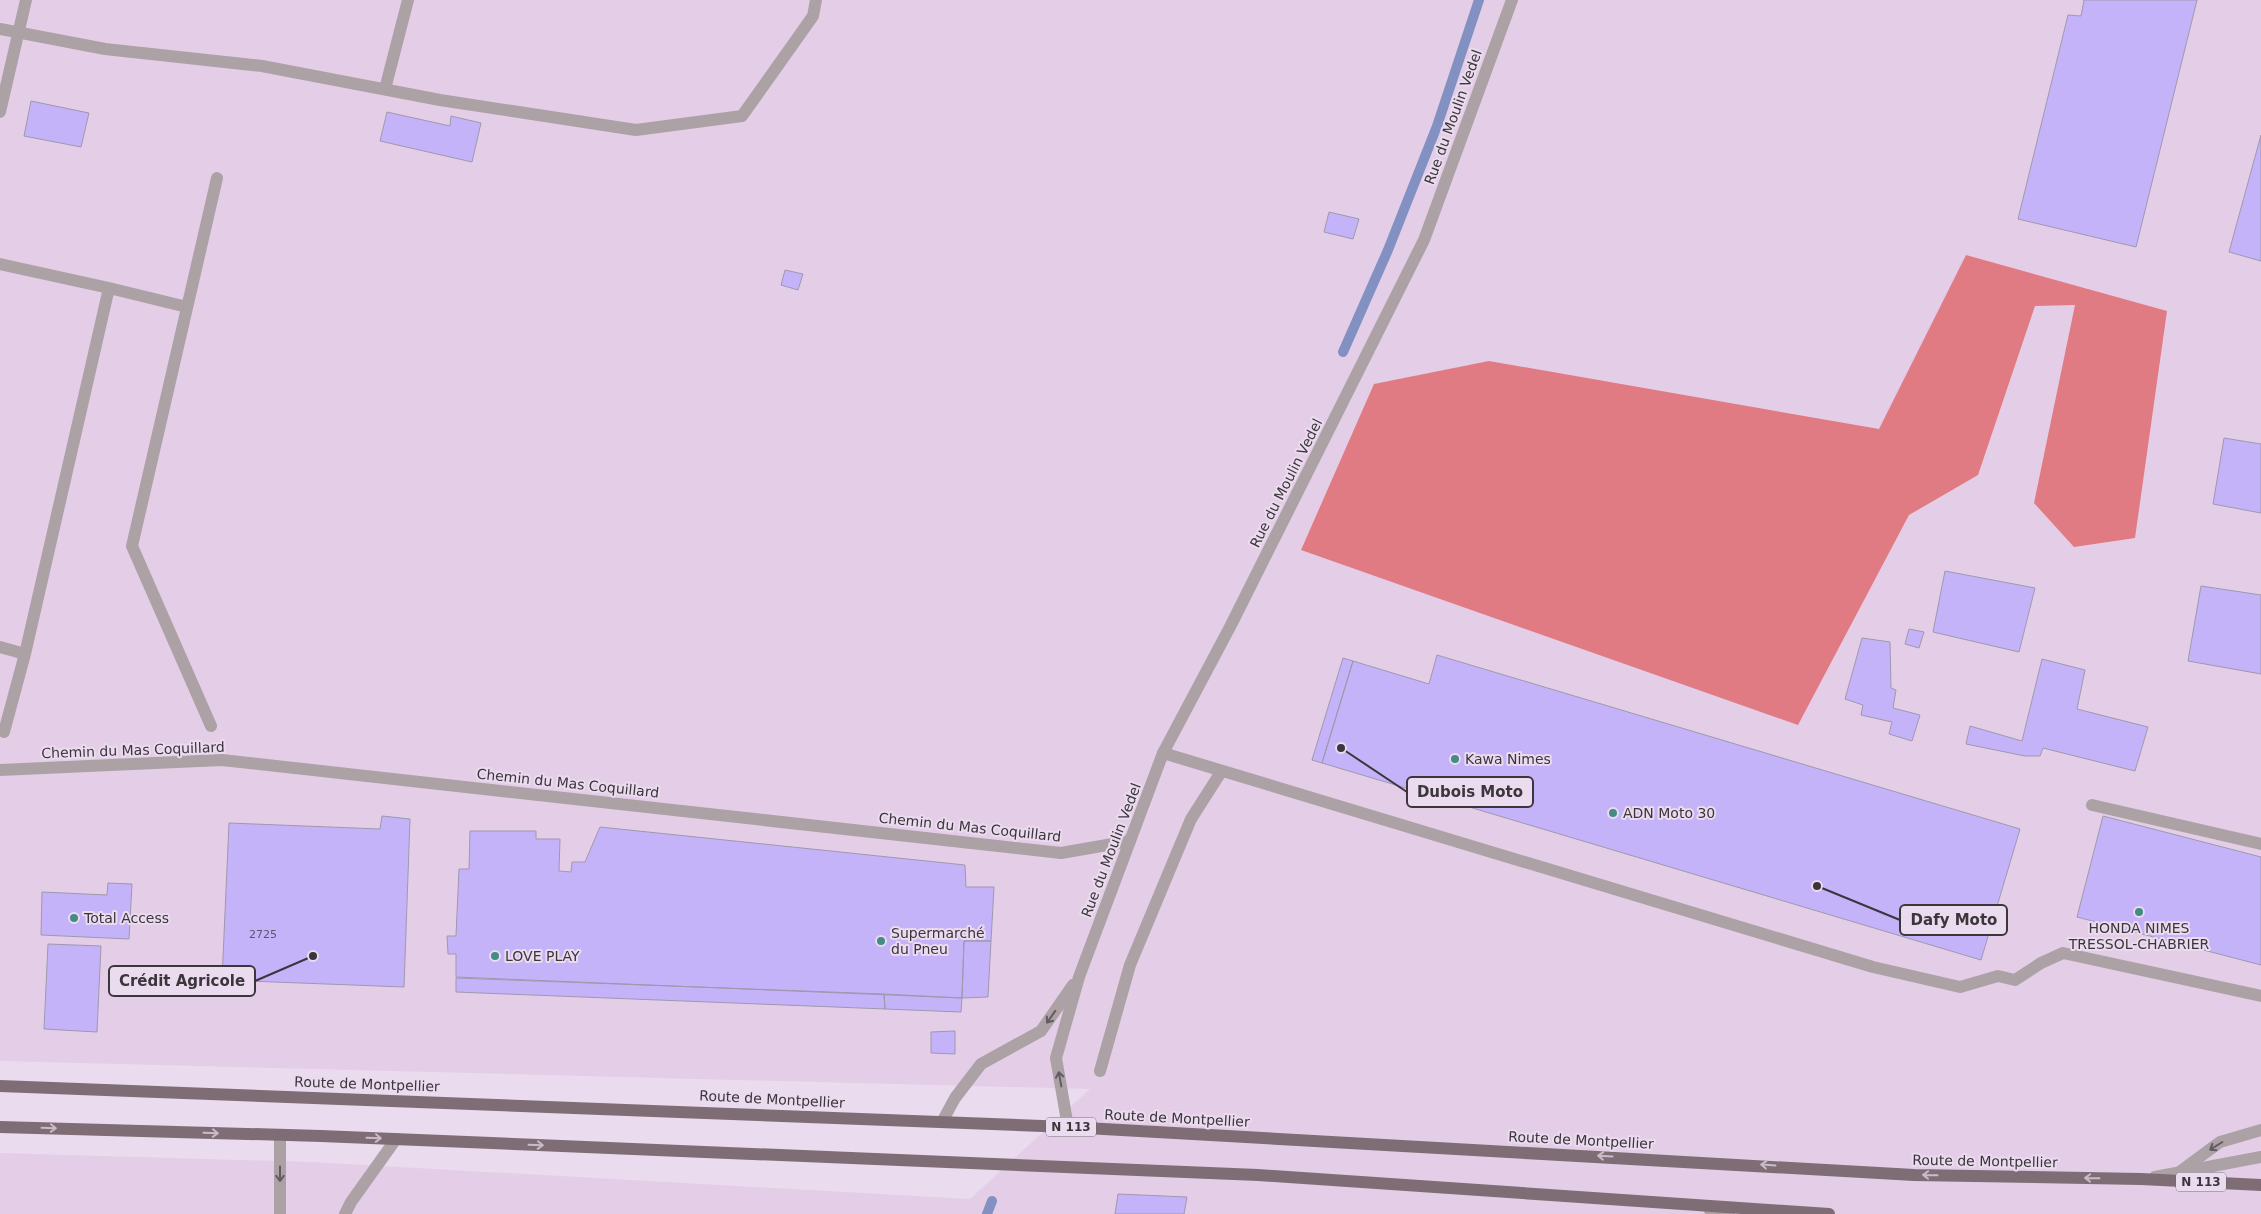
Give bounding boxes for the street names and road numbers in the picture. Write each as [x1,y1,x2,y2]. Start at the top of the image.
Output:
street label: Rue du Moulin Vedel [1421,47,1485,187]
street label: Rue du Moulin Vedel [1247,416,1325,550]
street label: Chemin du Mas Coquillard [41,739,225,761]
street label: Chemin du Mas Coquillard [476,765,660,801]
street label: Rue du Moulin Vedel [1078,781,1144,919]
street label: Chemin du Mas Coquillard [878,809,1062,845]
street label: Route de Montpellier [294,1073,440,1095]
street label: Route de Montpellier [699,1087,845,1111]
street label: Route de Montpellier [1104,1106,1250,1130]
road number: N 113 [1046,1118,1096,1136]
street label: Route de Montpellier [1508,1128,1654,1152]
street label: Route de Montpellier [1912,1152,2058,1170]
road number: N 113 [2176,1172,2226,1192]

